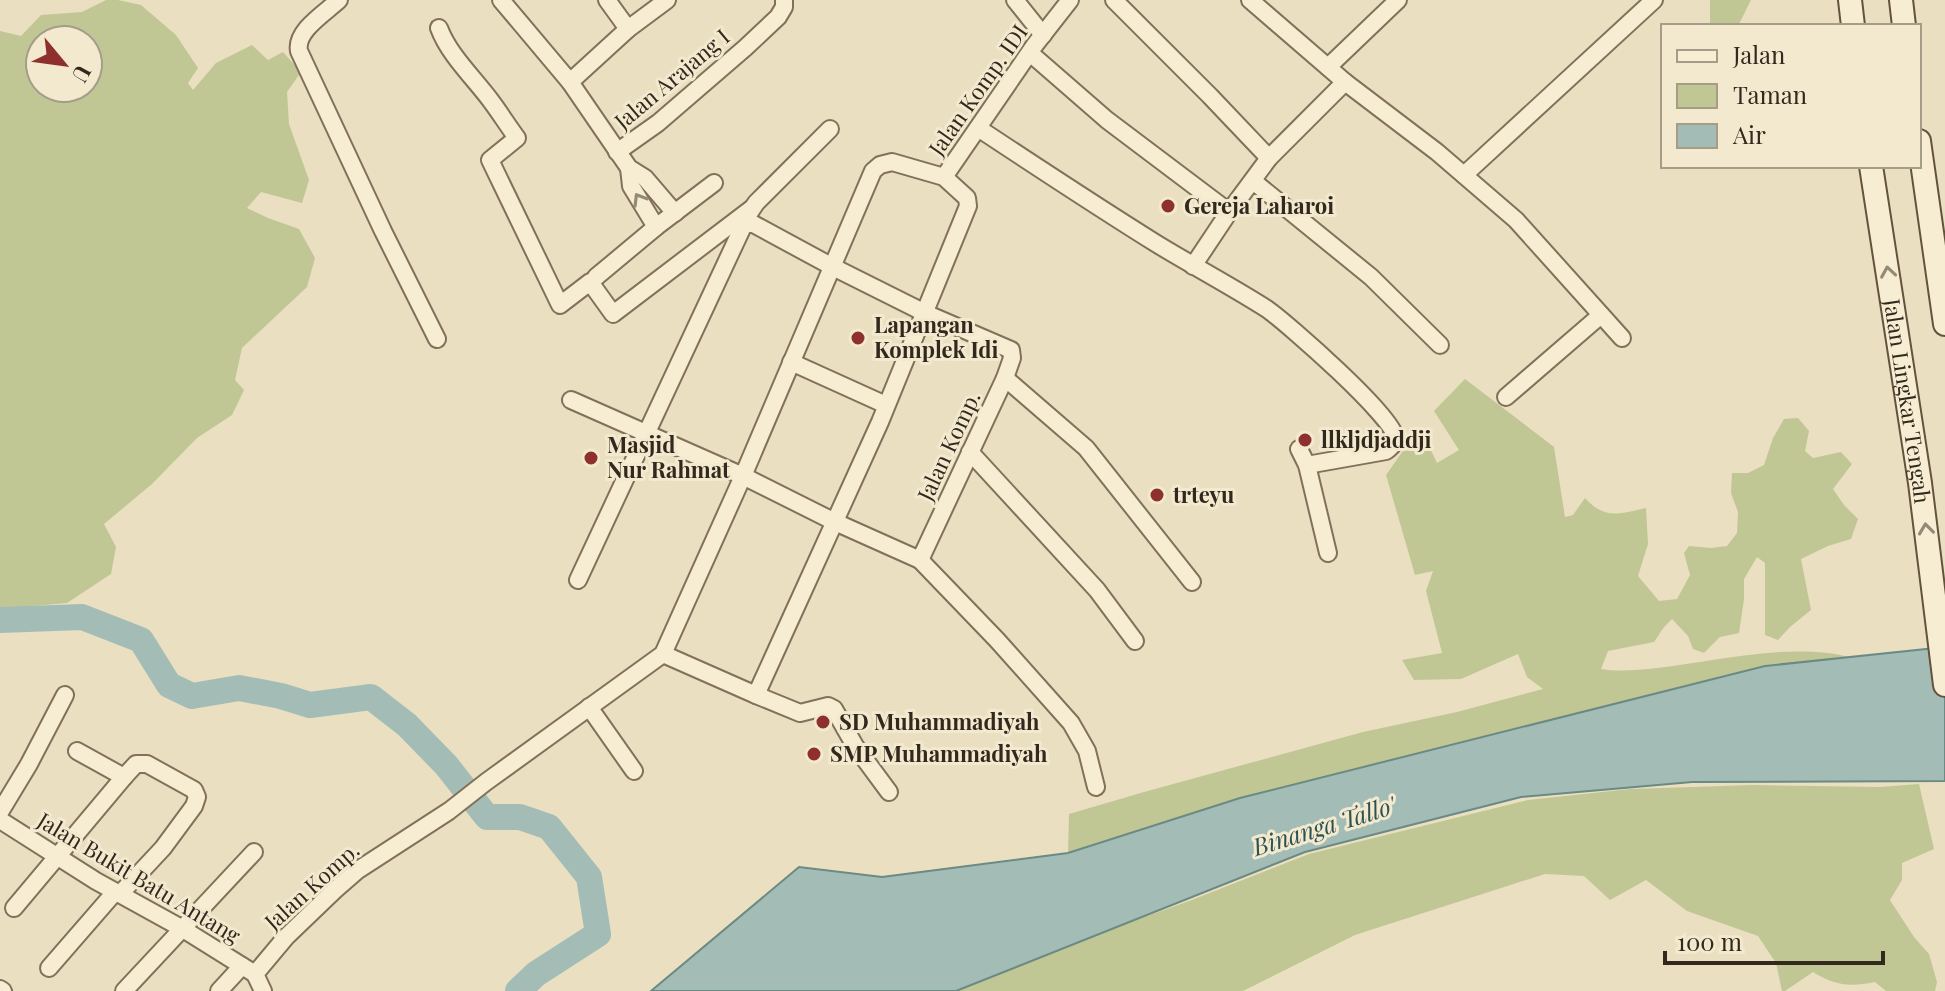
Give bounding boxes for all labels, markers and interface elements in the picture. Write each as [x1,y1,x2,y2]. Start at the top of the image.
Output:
street label: Jalan Komp. IDI [920,18,1034,162]
street label: Jalan Arajang I [607,21,735,136]
north arrow [24,24,104,104]
legend [1661,24,1921,168]
text: Jalan [1732,38,1785,70]
text: U [66,60,99,88]
text: Taman [1733,78,1807,110]
text: Air [1732,118,1766,150]
place label: Gereja Laharoi [1184,190,1334,220]
one-way arrow [633,193,649,208]
marker: Gereja Laharoi [1159,197,1177,215]
one-way arrow [1880,265,1897,278]
street label: Jalan Lingkar Tengah [1878,296,1938,505]
place label: Lapangan Komplek Idi [874,309,998,364]
marker: Lapangan Komplek Idi [849,329,867,347]
street label: Jalan Komp. [909,386,987,506]
place label: llkljdjaddji [1321,424,1432,454]
place label: Masjid Nur Rahmat [607,429,730,484]
marker: llkljdjaddji [1296,431,1314,449]
marker: Masjid Nur Rahmat [582,449,600,467]
place label: trteyu [1172,479,1234,509]
marker: trteyu [1148,486,1166,504]
one-way arrow [1918,522,1935,536]
place label: SD Muhammadiyah [839,706,1040,736]
marker: SD Muhammadiyah [814,713,832,731]
place label: SMP Muhammadiyah [830,738,1048,768]
marker: SMP Muhammadiyah [805,745,823,763]
water label: Binanga Tallo' [1247,788,1400,862]
street label: Jalan Bukit Batu Antang [32,804,247,950]
street label: Jalan Komp. [257,835,365,936]
scale bar [1665,915,1883,965]
text: 100 m [1677,925,1742,957]

